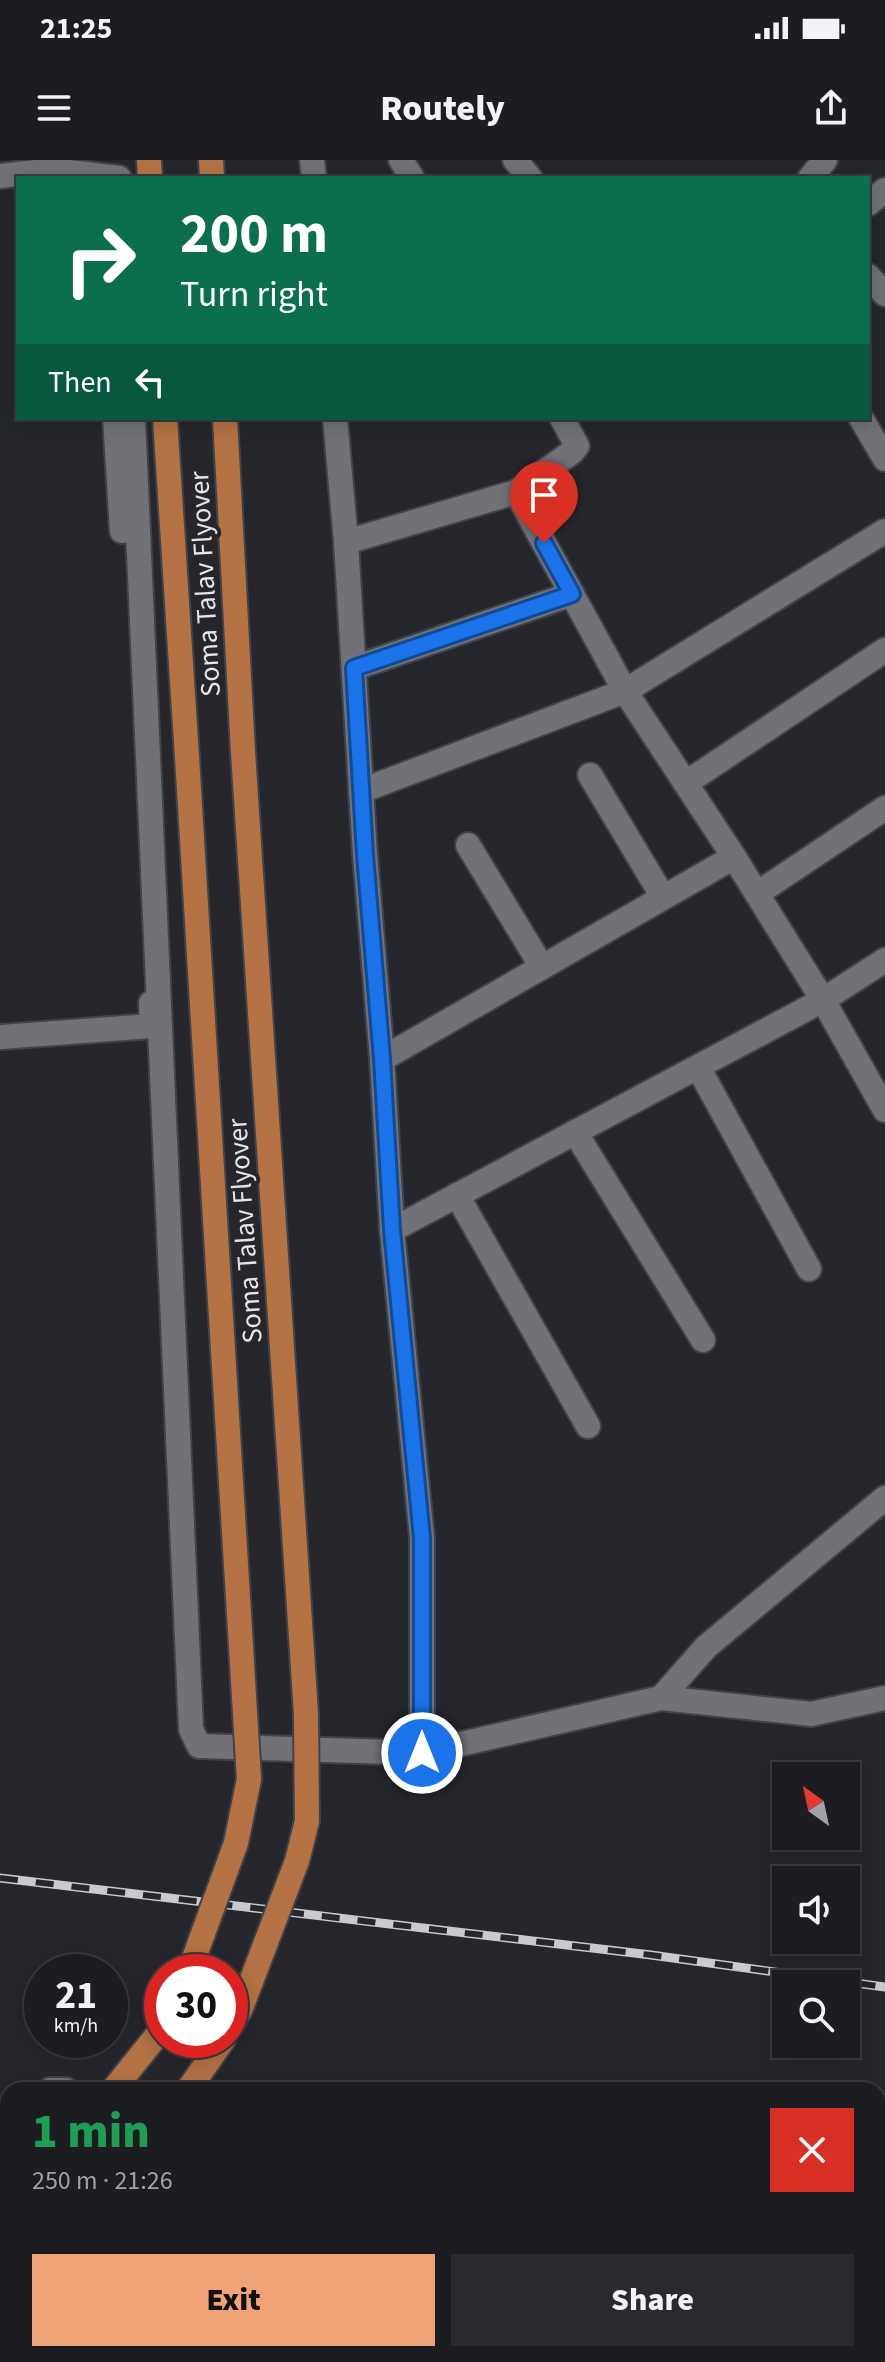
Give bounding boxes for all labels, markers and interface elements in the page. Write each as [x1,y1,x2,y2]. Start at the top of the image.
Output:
text: 21:25 [40,7,112,50]
text: Routely [380,83,505,134]
icon: menu [32,86,76,130]
icon: share [809,86,853,130]
text: 200 m [180,195,328,274]
icon: right [48,208,152,312]
text: Turn right [180,269,328,320]
icon: left [128,360,172,404]
text: Then [48,361,112,404]
pin [510,461,578,543]
street label: Soma Talav Flyover [179,470,231,698]
icon: arrive [522,473,566,517]
street label: Soma Talav Flyover [217,1117,273,1345]
position arrow [380,1711,464,1795]
north arrow [772,1762,860,1850]
map controls [772,1762,860,2058]
button: sound [772,1866,860,1954]
speed limit sign: 30 [144,1954,248,2058]
text: 21 [55,1967,97,2024]
button: search [772,1970,860,2058]
text: km/h [54,2012,98,2040]
text: 1 min [32,2098,150,2166]
button: close [770,2108,854,2192]
text: 250 m · 21:26 [32,2162,173,2199]
button: Exit [32,2254,435,2346]
button: Share [451,2254,854,2346]

